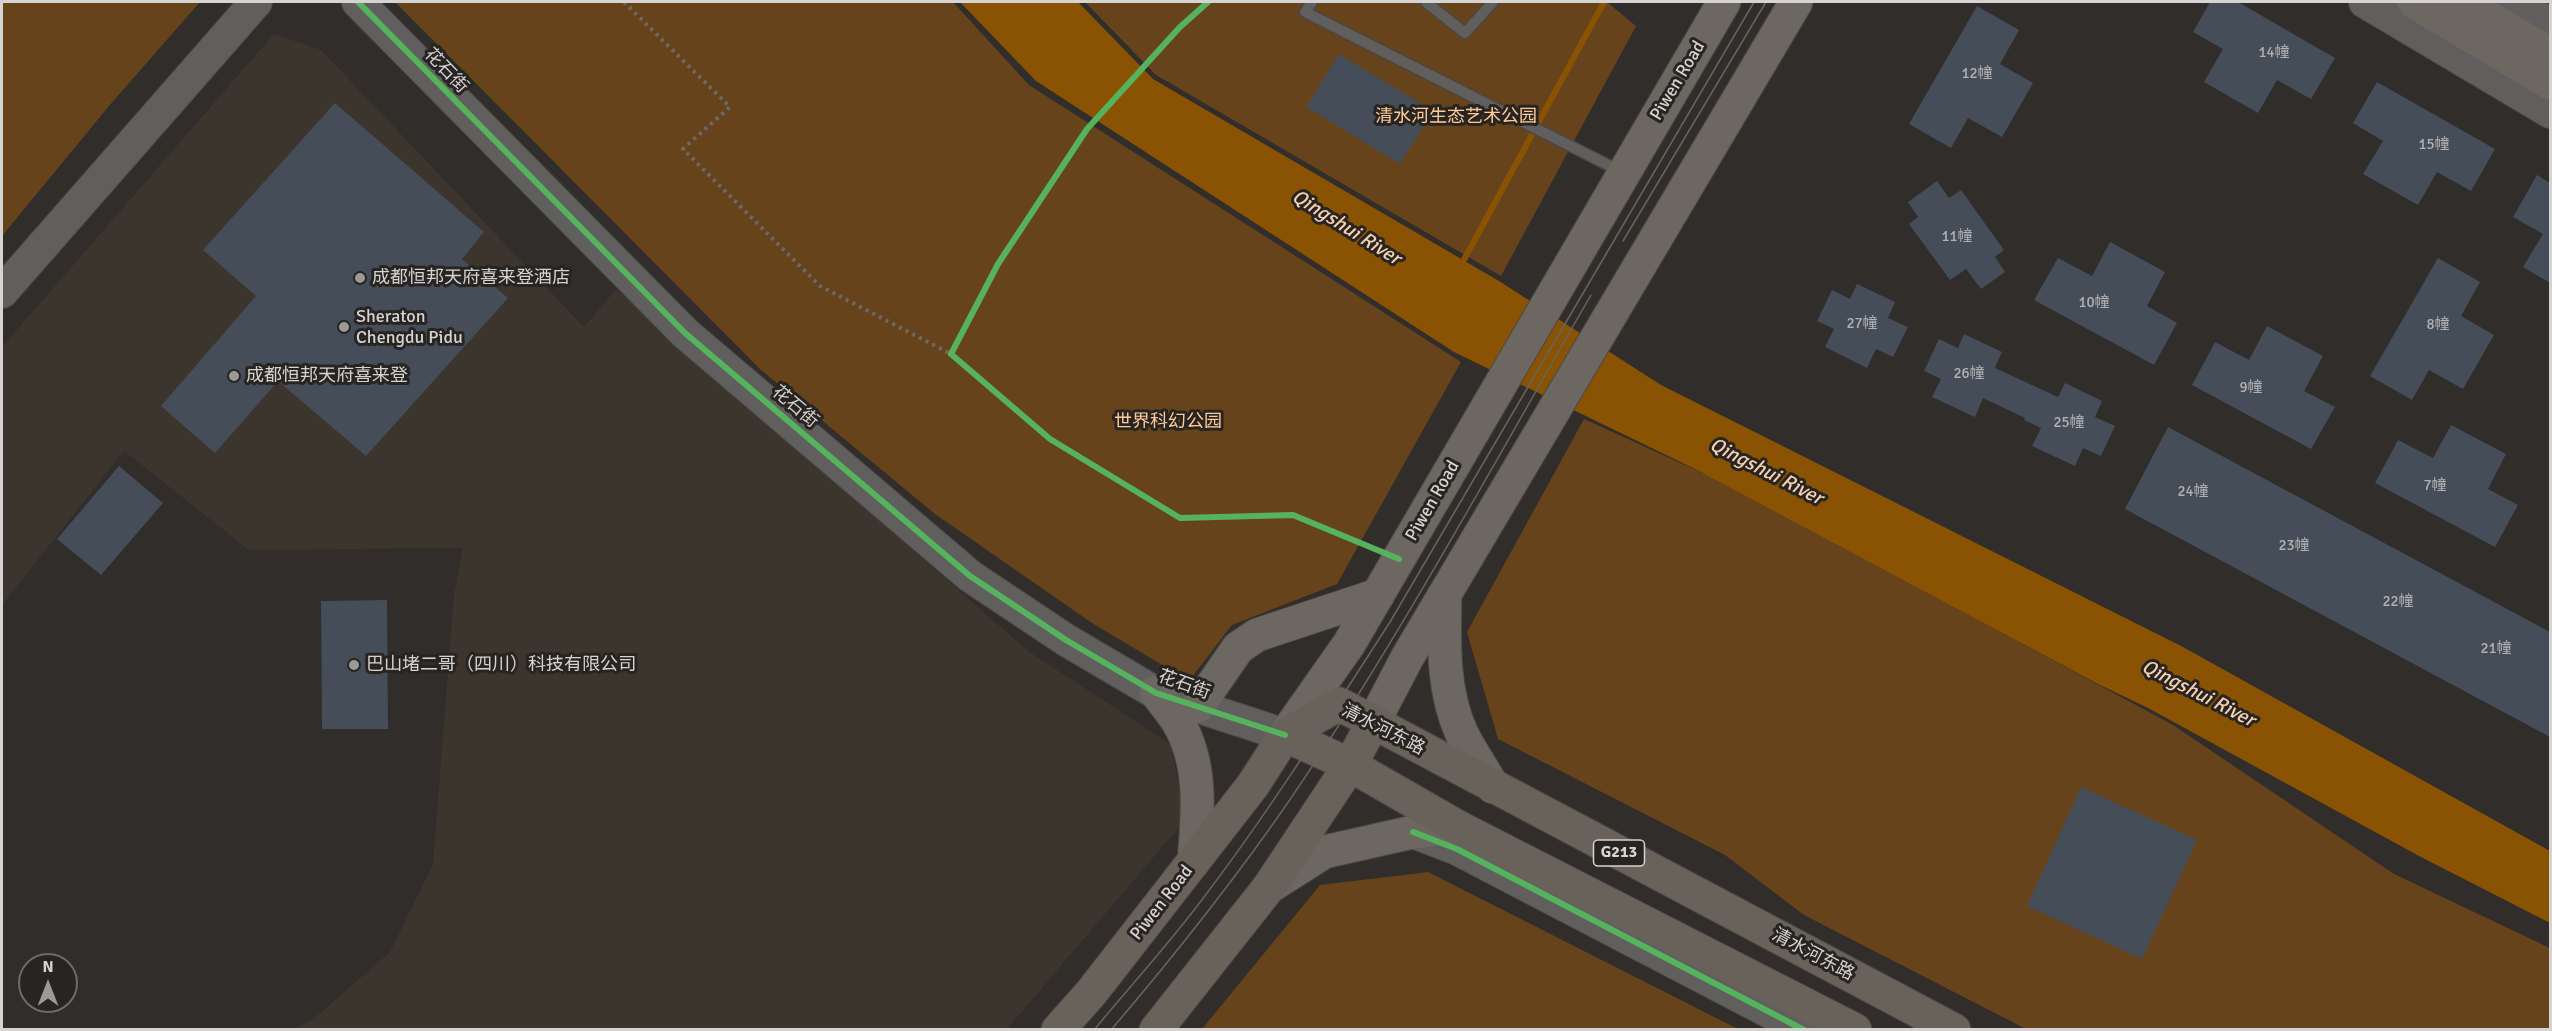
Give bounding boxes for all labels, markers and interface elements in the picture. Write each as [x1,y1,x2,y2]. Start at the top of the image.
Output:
street label: Piwen Road [1646,37,1710,125]
street label: 花石街 [419,44,473,98]
house number: 14幢 [2258,44,2290,62]
house number: 12幢 [1961,65,1993,83]
park label: 清水河生态艺术公园 [1375,106,1537,128]
house number: 15幢 [2418,136,2450,154]
water label: Qingshui River [1287,185,1405,271]
house number: 11幢 [1941,228,1973,246]
place label: 成都恒邦天府喜来登酒店 [372,267,570,289]
marker: 成都恒邦天府喜来登酒店 [353,271,367,285]
house number: 10幢 [2078,294,2110,312]
place label: Sheraton Chengdu Pidu [356,306,463,348]
house number: 27幢 [1846,315,1878,333]
house number: 8幢 [2426,316,2450,334]
marker: Sheraton Chengdu Pidu [337,320,351,334]
place label: 成都恒邦天府喜来登 [246,365,408,387]
house number: 26幢 [1953,365,1985,383]
marker: 成都恒邦天府喜来登 [227,369,241,383]
house number: 9幢 [2239,379,2263,397]
street label: 花石街 [767,381,823,433]
park label: 世界科幻公园 [1114,411,1222,433]
house number: 25幢 [2053,414,2085,432]
water label: Qingshui River [1705,433,1827,511]
street label: Piwen Road [1401,457,1465,545]
house number: 7幢 [2423,477,2447,495]
house number: 24幢 [2177,483,2209,501]
house number: 23幢 [2278,537,2310,555]
house number: 22幢 [2382,593,2414,611]
house number: 21幢 [2480,640,2512,658]
place label: 巴山堵二哥（四川）科技有限公司 [366,654,636,676]
water label: Qingshui River [2137,655,2259,733]
marker: 巴山堵二哥（四川）科技有限公司 [347,658,361,672]
street label: 花石街 [1155,666,1213,704]
street label: 清水河东路 [1338,700,1428,760]
road number: G213 [1594,840,1644,866]
street label: Piwen Road [1126,861,1198,945]
street label: 清水河东路 [1768,924,1858,986]
north arrow [18,953,78,1013]
text: N [42,957,54,977]

